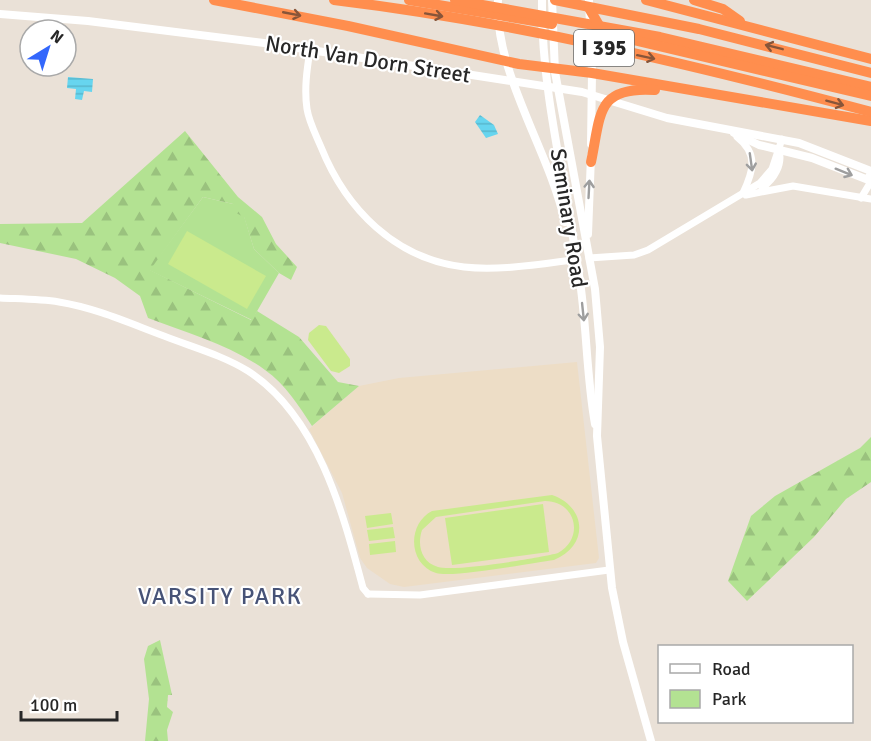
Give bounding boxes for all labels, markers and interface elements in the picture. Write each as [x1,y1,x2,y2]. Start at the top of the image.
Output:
one-way arrow [281,9,301,20]
one-way arrow [423,10,443,21]
north arrow [18,18,78,78]
text: N [46,26,67,48]
street label: North Van Dorn Street [264,29,473,89]
road number: I 395 [574,30,634,66]
one-way arrow [765,41,784,53]
one-way arrow [635,52,655,63]
one-way arrow [825,97,844,109]
street label: Seminary Road [545,146,593,290]
one-way arrow [746,151,757,171]
one-way arrow [835,167,853,178]
one-way arrow [584,179,595,199]
one-way arrow [578,301,589,321]
district label: VARSITY PARK [138,581,302,611]
legend [658,645,853,723]
text: Road [712,658,751,680]
scale bar [21,684,117,722]
text: Park [712,688,747,710]
text: 100 m [30,694,77,716]

